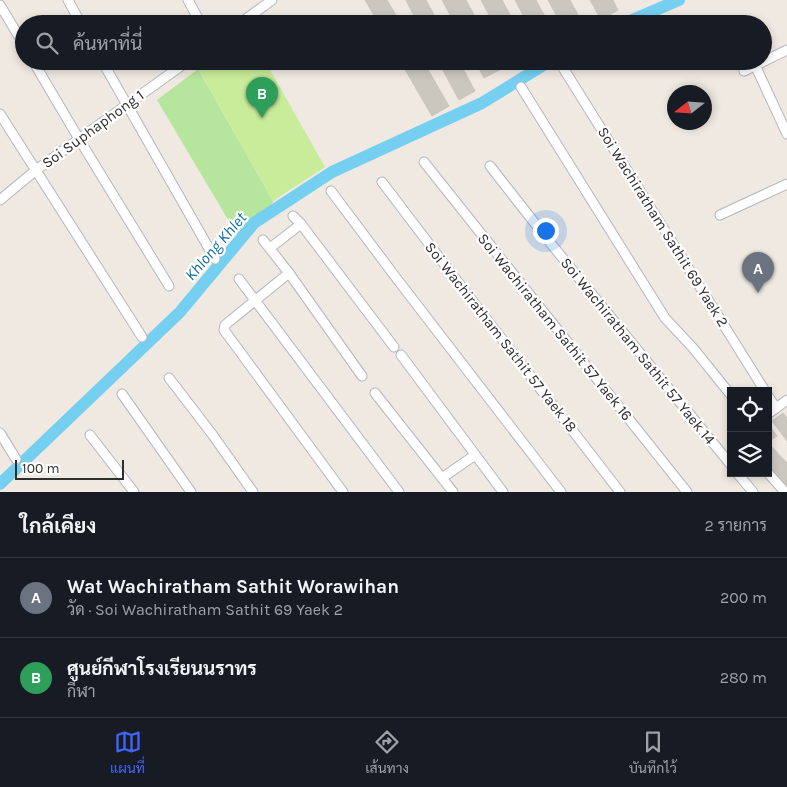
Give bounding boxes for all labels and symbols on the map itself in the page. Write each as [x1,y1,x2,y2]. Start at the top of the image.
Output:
pin: B [246,77,278,118]
north arrow [667,85,712,130]
street label: Soi Suphaphong 1 [39,86,147,172]
street label: Soi Wachiratham Sathit 69 Yaek 2 [594,124,732,330]
water label: Khlong Khlet [181,208,250,284]
your location [533,218,559,244]
street label: Soi Wachiratham Sathit 57 Yaek 16 [474,230,636,424]
street label: Soi Wachiratham Sathit 57 Yaek 18 [421,238,581,436]
pin: A [742,252,774,293]
street label: Soi Wachiratham Sathit 57 Yaek 14 [557,254,719,449]
scale bar [15,457,124,480]

